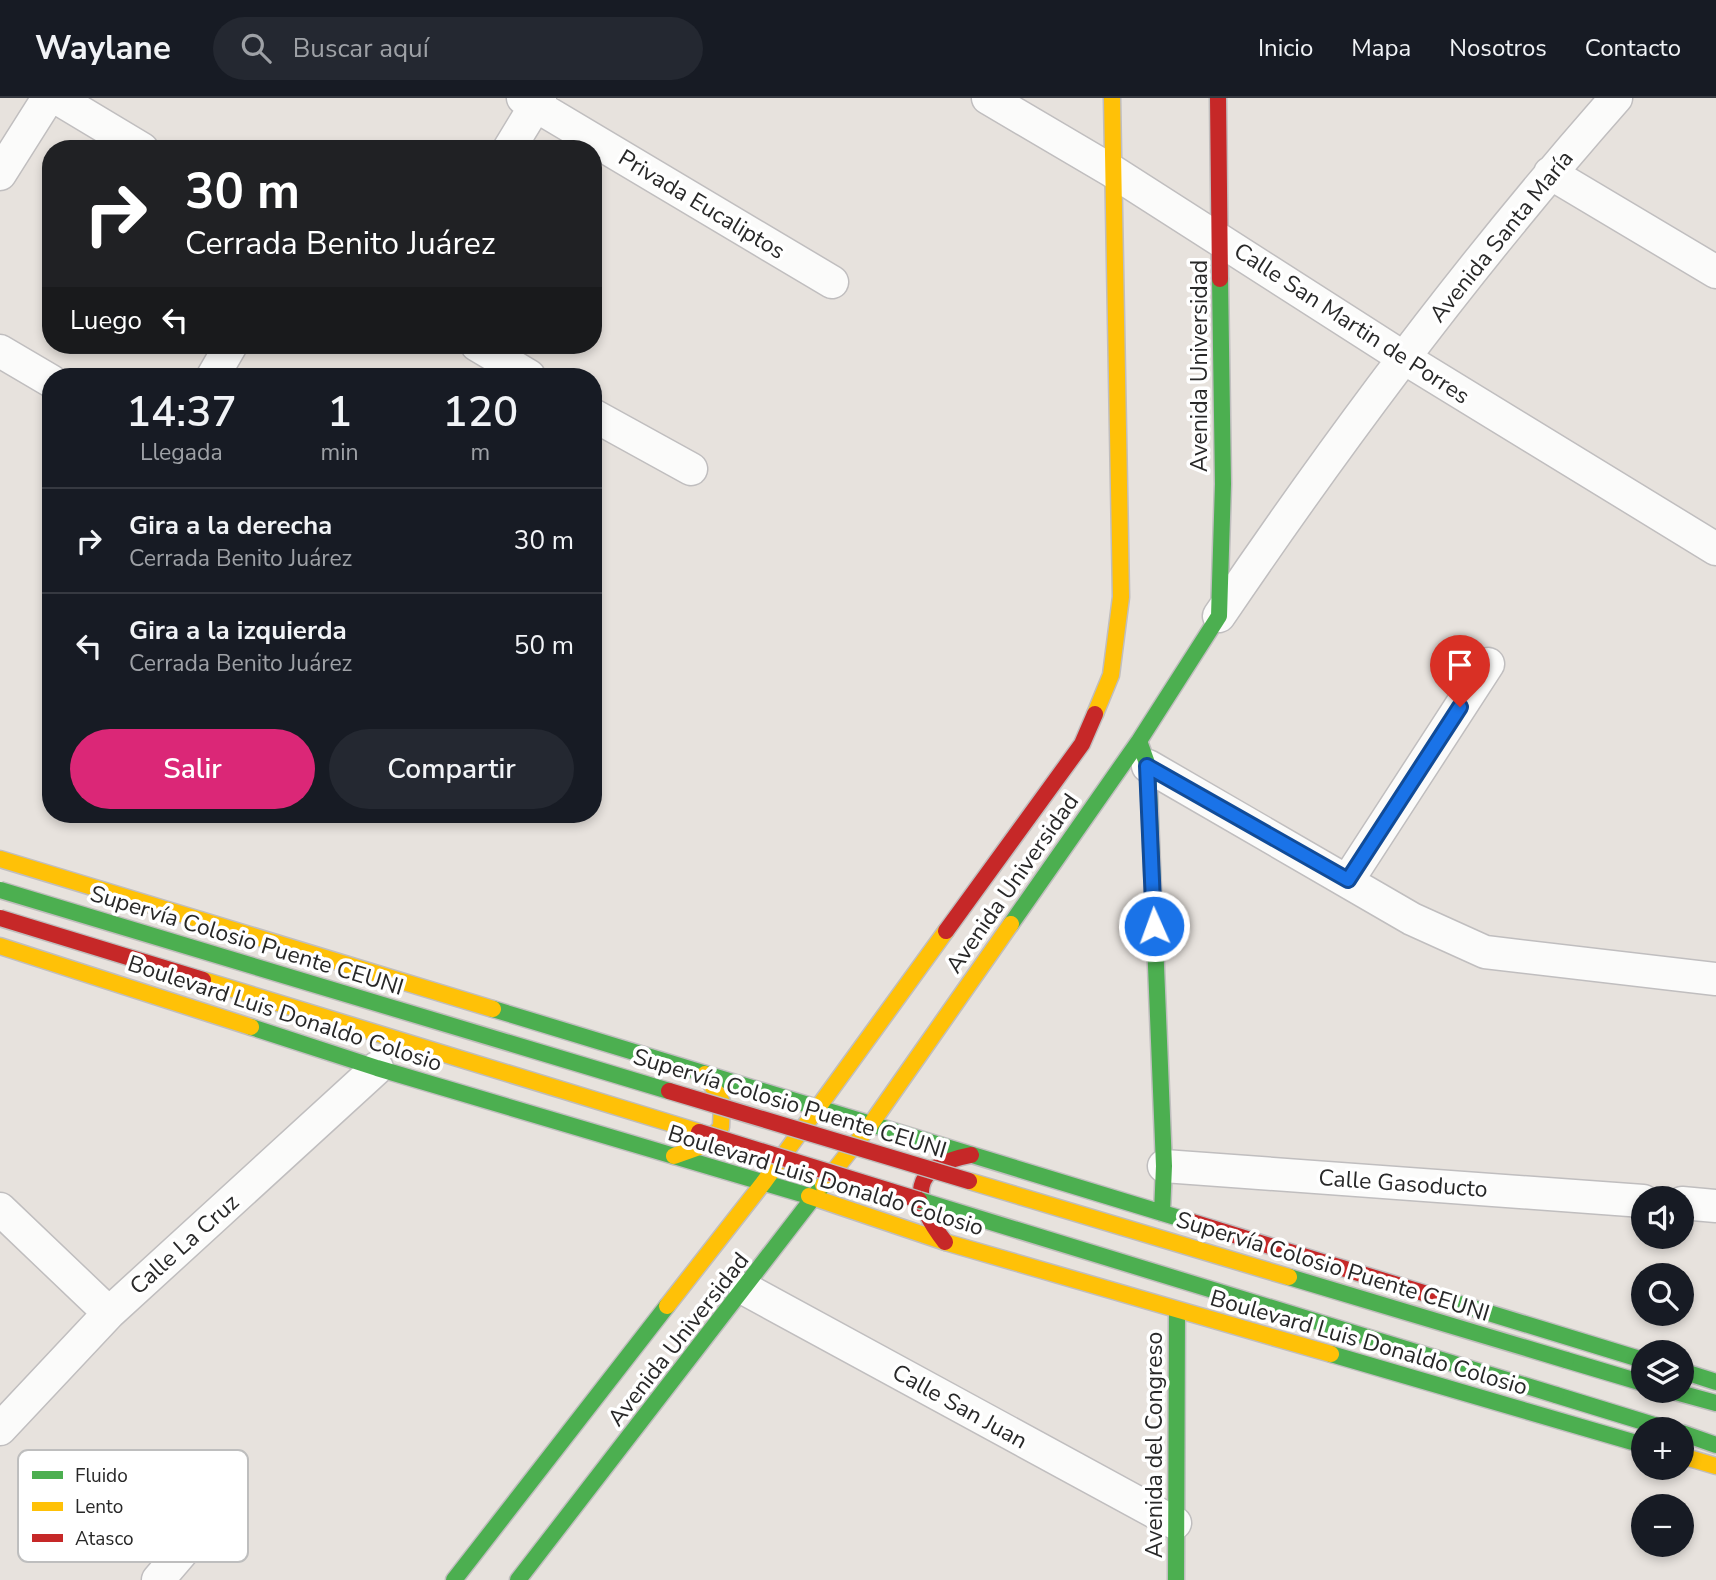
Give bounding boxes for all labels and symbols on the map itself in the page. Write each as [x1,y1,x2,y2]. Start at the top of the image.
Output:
street label: Privada Eucaliptos [613,142,791,267]
street label: Avenida Santa María [1422,144,1581,329]
street label: Calle San Martin de Porres [1228,235,1476,411]
street label: Avenida Universidad [1184,260,1215,472]
pin [1430,635,1490,707]
street label: Avenida Universidad [939,787,1086,979]
street label: Supervía Colosio Puente CEUNI [86,878,407,1003]
position arrow [1117,889,1191,963]
street label: Boulevard Luis Donaldo Colosio [124,948,446,1079]
street label: Supervía Colosio Puente CEUNI [629,1041,950,1166]
street label: Boulevard Luis Donaldo Colosio [664,1118,988,1243]
street label: Calle Gasoducto [1317,1162,1489,1205]
street label: Calle La Cruz [123,1187,246,1302]
street label: Supervía Colosio Puente CEUNI [1172,1204,1493,1329]
street label: Avenida Universidad [601,1246,756,1433]
street label: Boulevard Luis Donaldo Colosio [1207,1282,1531,1403]
street label: Avenida del Congreso [1139,1332,1170,1558]
street label: Calle San Juan [887,1357,1033,1456]
legend [18,1450,248,1562]
text: Fluido [75,1463,128,1489]
text: Lento [75,1494,123,1520]
text: Atasco [75,1526,134,1552]

